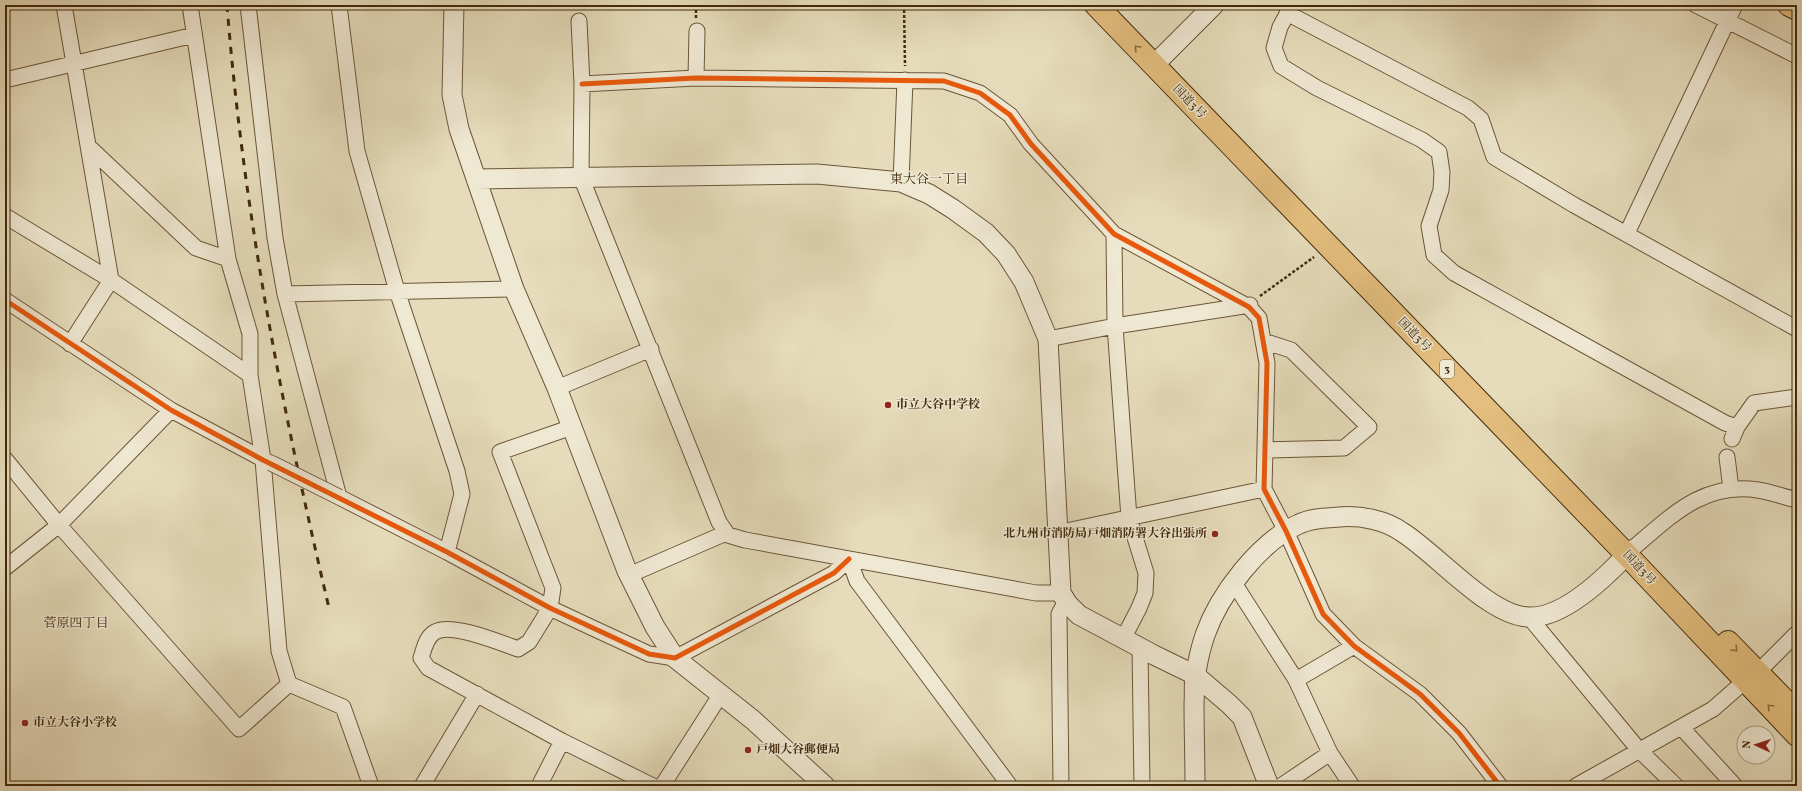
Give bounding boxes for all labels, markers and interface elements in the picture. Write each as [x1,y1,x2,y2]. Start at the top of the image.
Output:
one-way arrow [1135,45,1142,52]
street label: 国道3号 [1169,81,1209,123]
district label: 東大谷一丁目 [890,171,968,189]
street label: 国道3号 [1394,314,1434,356]
road number: 3 [1440,360,1454,378]
place label: 市立大谷中学校 [896,397,980,413]
marker: 市立大谷中学校 [883,400,893,410]
place label: 北九州市消防局戸畑消防署大谷出張所 [1003,526,1207,542]
marker: 北九州市消防局戸畑消防署大谷出張所 [1210,529,1220,539]
street label: 国道3号 [1619,547,1659,589]
district label: 菅原四丁目 [43,615,109,633]
one-way arrow [1730,644,1738,652]
one-way arrow [1767,704,1775,712]
place label: 市立大谷小学校 [33,715,117,731]
marker: 市立大谷小学校 [20,718,30,728]
north arrow [1736,725,1776,765]
text: N [1740,740,1755,749]
place label: 戸畑大谷郵便局 [756,742,840,758]
marker: 戸畑大谷郵便局 [743,745,753,755]

